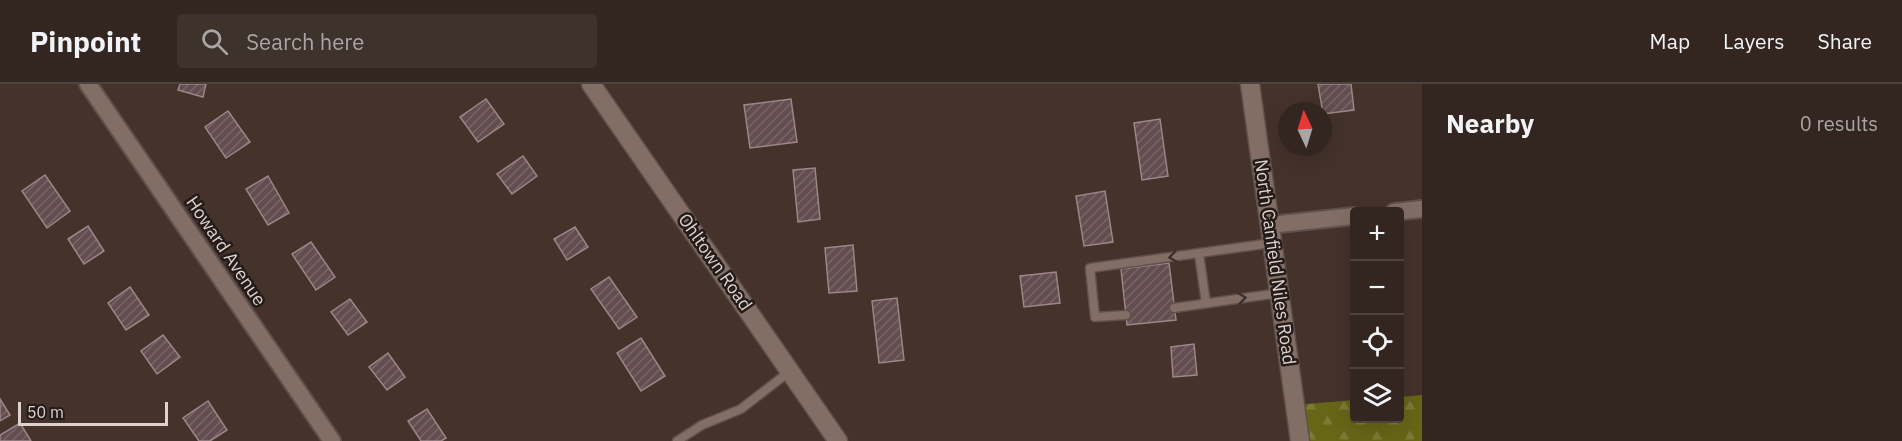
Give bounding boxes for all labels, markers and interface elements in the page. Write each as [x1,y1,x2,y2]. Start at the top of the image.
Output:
search box [177,14,597,68]
text: Pinpoint [30,23,141,60]
icon: search [198,25,231,58]
text: Search here [246,27,364,56]
text: Map [1650,27,1690,55]
text: Layers [1723,27,1785,55]
text: Share [1818,27,1872,55]
north arrow [1278,102,1332,156]
text: Nearby [1446,106,1534,140]
text: 0 results [1800,110,1878,137]
street label: North Canfield Niles Road [1250,158,1301,366]
street label: Howard Avenue [181,192,272,310]
map controls [1350,207,1404,423]
button: + [1350,207,1404,261]
street label: Ohltown Road [673,209,757,315]
one-way arrow [1168,250,1177,263]
button: − [1350,261,1404,315]
one-way arrow [1238,293,1247,305]
button: locate [1350,315,1404,369]
button: layers [1350,369,1404,423]
scale bar [18,399,168,426]
text: 50 m [27,402,64,422]

